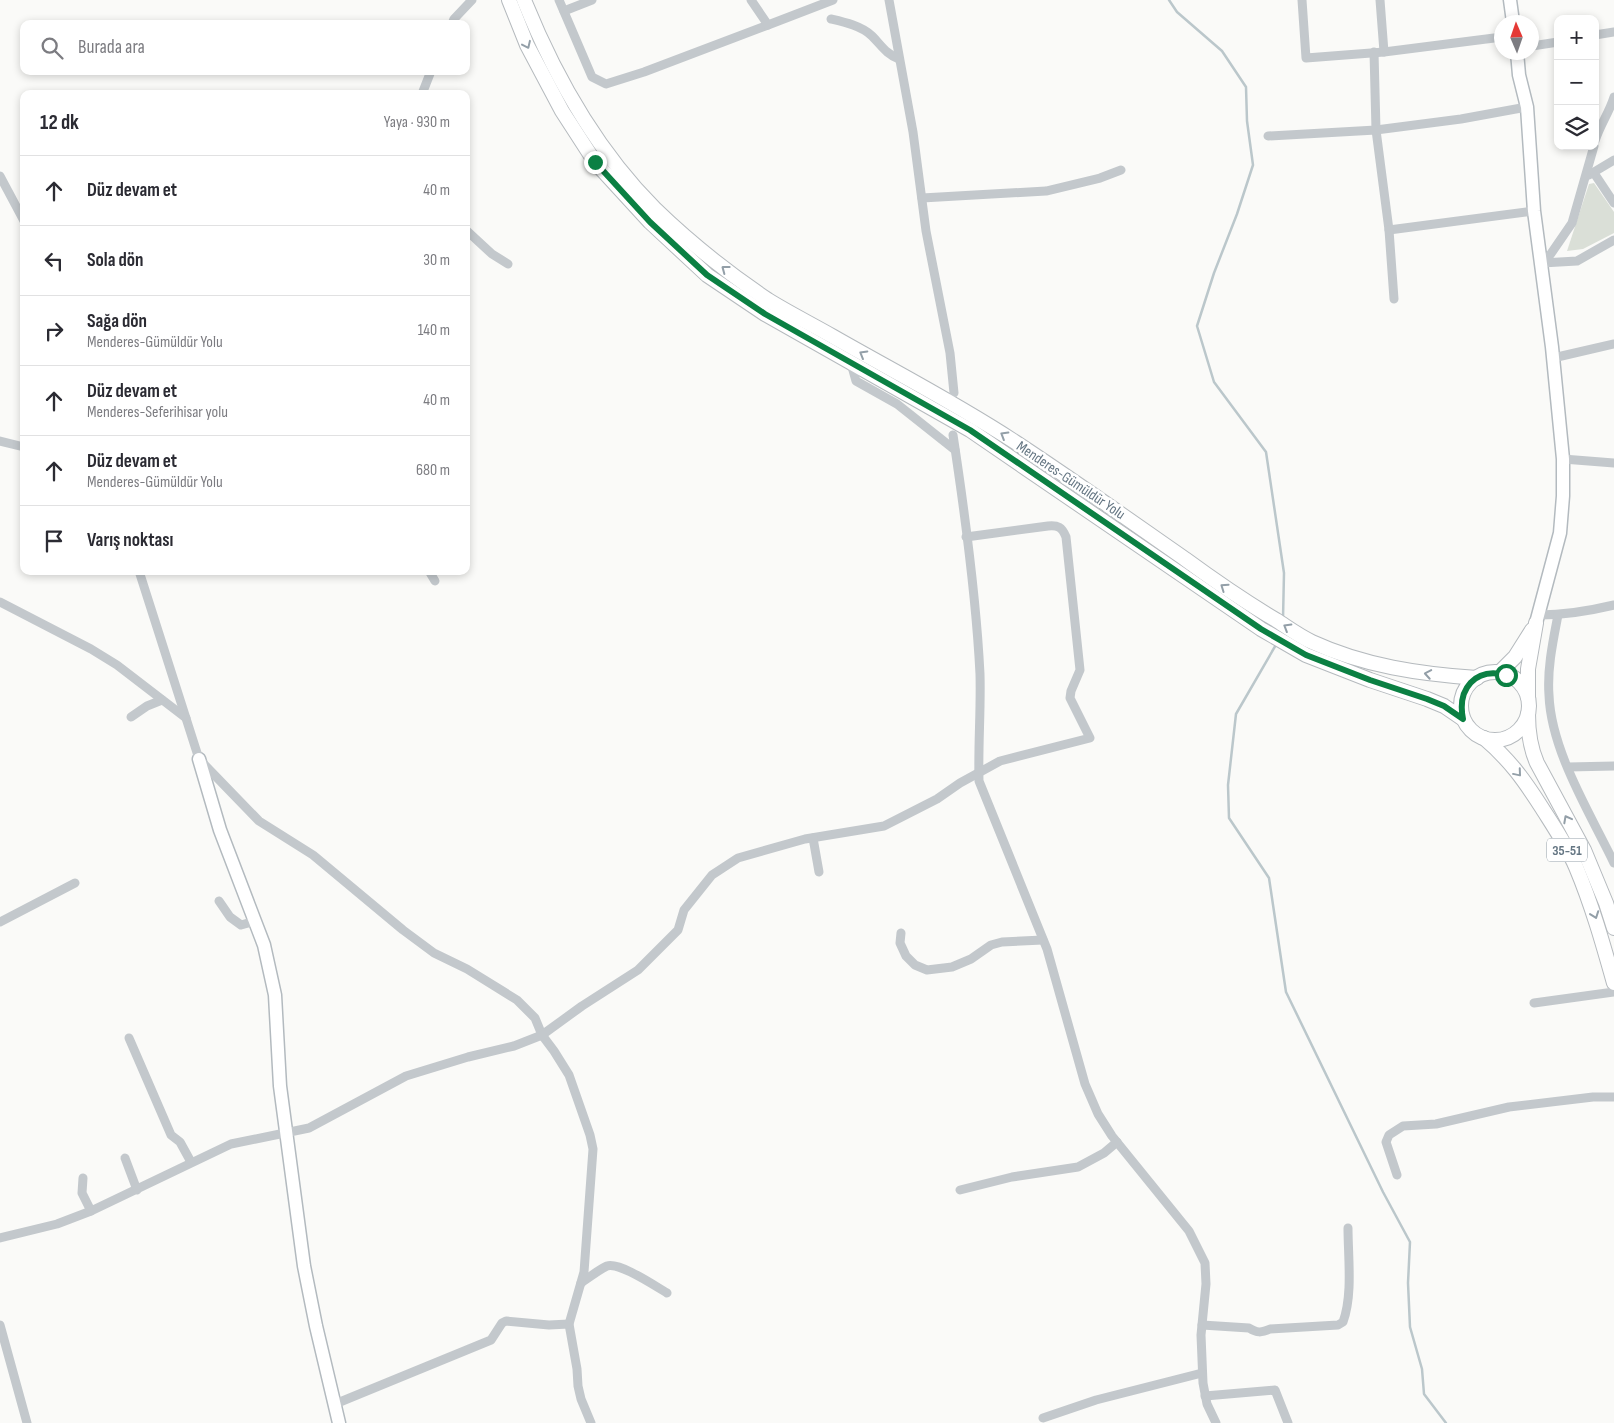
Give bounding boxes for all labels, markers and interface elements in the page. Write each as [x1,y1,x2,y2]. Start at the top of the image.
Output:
north arrow [1494,15,1539,60]
map controls [1554,15,1599,150]
button: + [1554,15,1599,60]
search box [20,20,470,75]
icon: search [38,34,66,62]
text: Burada ara [78,36,145,59]
one-way arrow [521,40,531,49]
button: − [1554,60,1599,105]
button: layers [1554,105,1599,150]
text: 12 dk [40,110,79,135]
text: Yaya · 930 m [384,113,450,132]
route end [584,151,607,174]
icon: ahead [40,177,68,205]
text: Düz devam et [87,179,177,202]
text: 40 m [423,181,450,200]
icon: left [40,247,68,275]
text: Sola dön [87,249,143,272]
text: 30 m [423,251,450,270]
one-way arrow [721,266,731,275]
text: Sağa dön [87,310,147,333]
icon: right [40,317,68,345]
text: 140 m [418,321,450,340]
text: Menderes-Gümüldür Yolu [87,333,223,352]
one-way arrow [860,350,869,360]
text: Düz devam et [87,380,177,403]
icon: ahead [40,387,68,415]
text: 40 m [423,391,450,410]
text: Menderes-Seferihisar yolu [87,403,228,422]
one-way arrow [1001,432,1010,442]
street label: Menderes-Gümüldür Yolu [1013,437,1129,524]
text: Düz devam et [87,450,177,473]
icon: ahead [40,457,68,485]
text: 680 m [416,461,450,480]
text: Menderes-Gümüldür Yolu [87,473,223,492]
icon: arrive [40,527,68,555]
text: Varış noktası [87,529,173,552]
one-way arrow [1220,584,1230,593]
one-way arrow [1284,624,1293,634]
route start [1495,664,1518,687]
one-way arrow [1424,669,1433,679]
one-way arrow [1513,767,1521,776]
one-way arrow [1563,815,1573,824]
road number: 35-51 [1547,838,1587,862]
one-way arrow [1589,911,1599,919]

